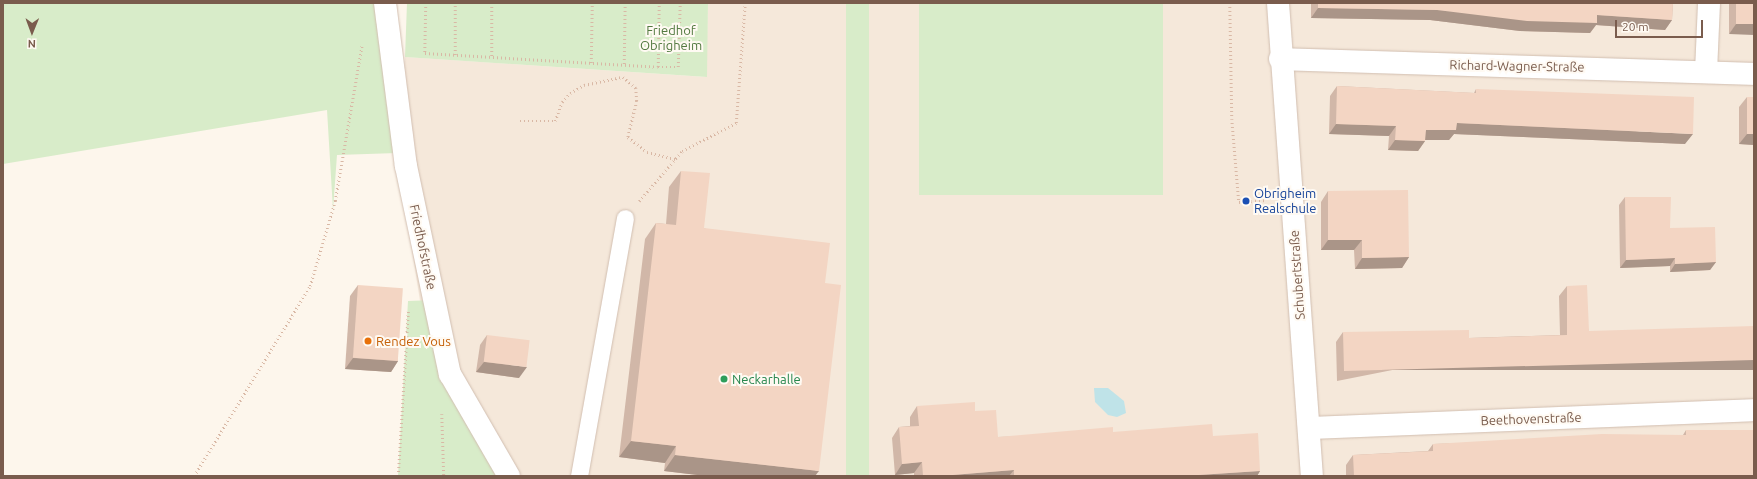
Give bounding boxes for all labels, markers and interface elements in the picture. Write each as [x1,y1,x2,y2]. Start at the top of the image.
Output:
north arrow [12,12,52,52]
scale bar [1617,12,1705,38]
text: 20 m [1622,20,1649,33]
park label: Friedhof Obrigheim [640,23,702,54]
text: N [28,38,36,50]
street label: Richard-Wagner-Straße [1449,57,1585,75]
place label: Obrigheim Realschule [1254,186,1316,217]
marker: Obrigheim Realschule [1241,196,1251,206]
street label: Friedhofstraße [406,203,440,291]
street label: Schubertstraße [1286,230,1308,320]
place label: Rendez Vous [376,333,451,349]
marker: Rendez Vous [363,336,373,346]
place label: Neckarhalle [732,371,801,387]
marker: Neckarhalle [719,374,729,384]
street label: Beethovenstraße [1480,409,1582,429]

